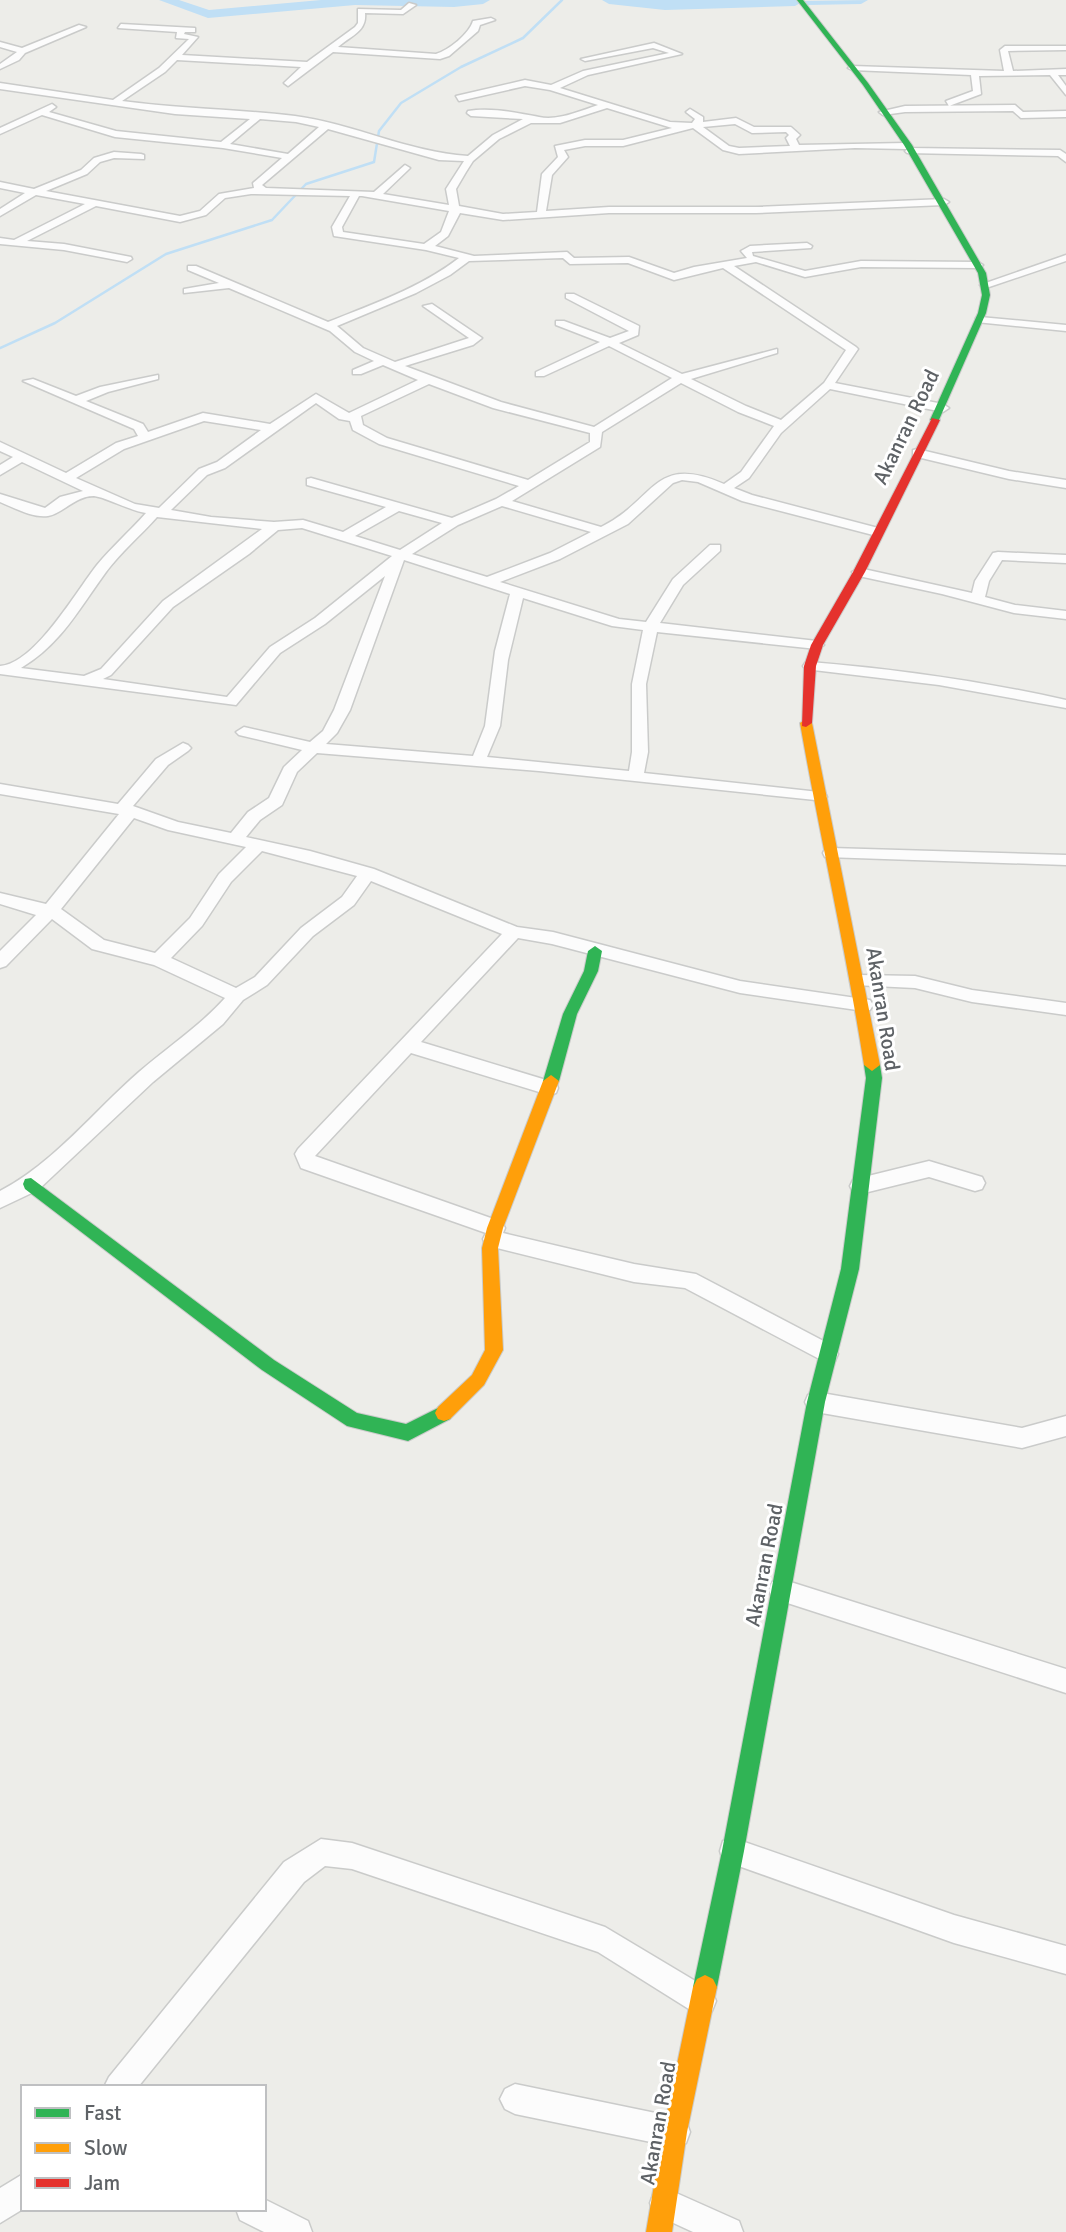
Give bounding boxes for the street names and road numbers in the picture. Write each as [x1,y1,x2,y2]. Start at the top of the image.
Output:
street label: Akanran Road [867,365,945,489]
street label: Akanran Road [860,945,906,1073]
street label: Akanran Road [739,1501,789,1629]
street label: Akanran Road [634,2059,682,2187]

